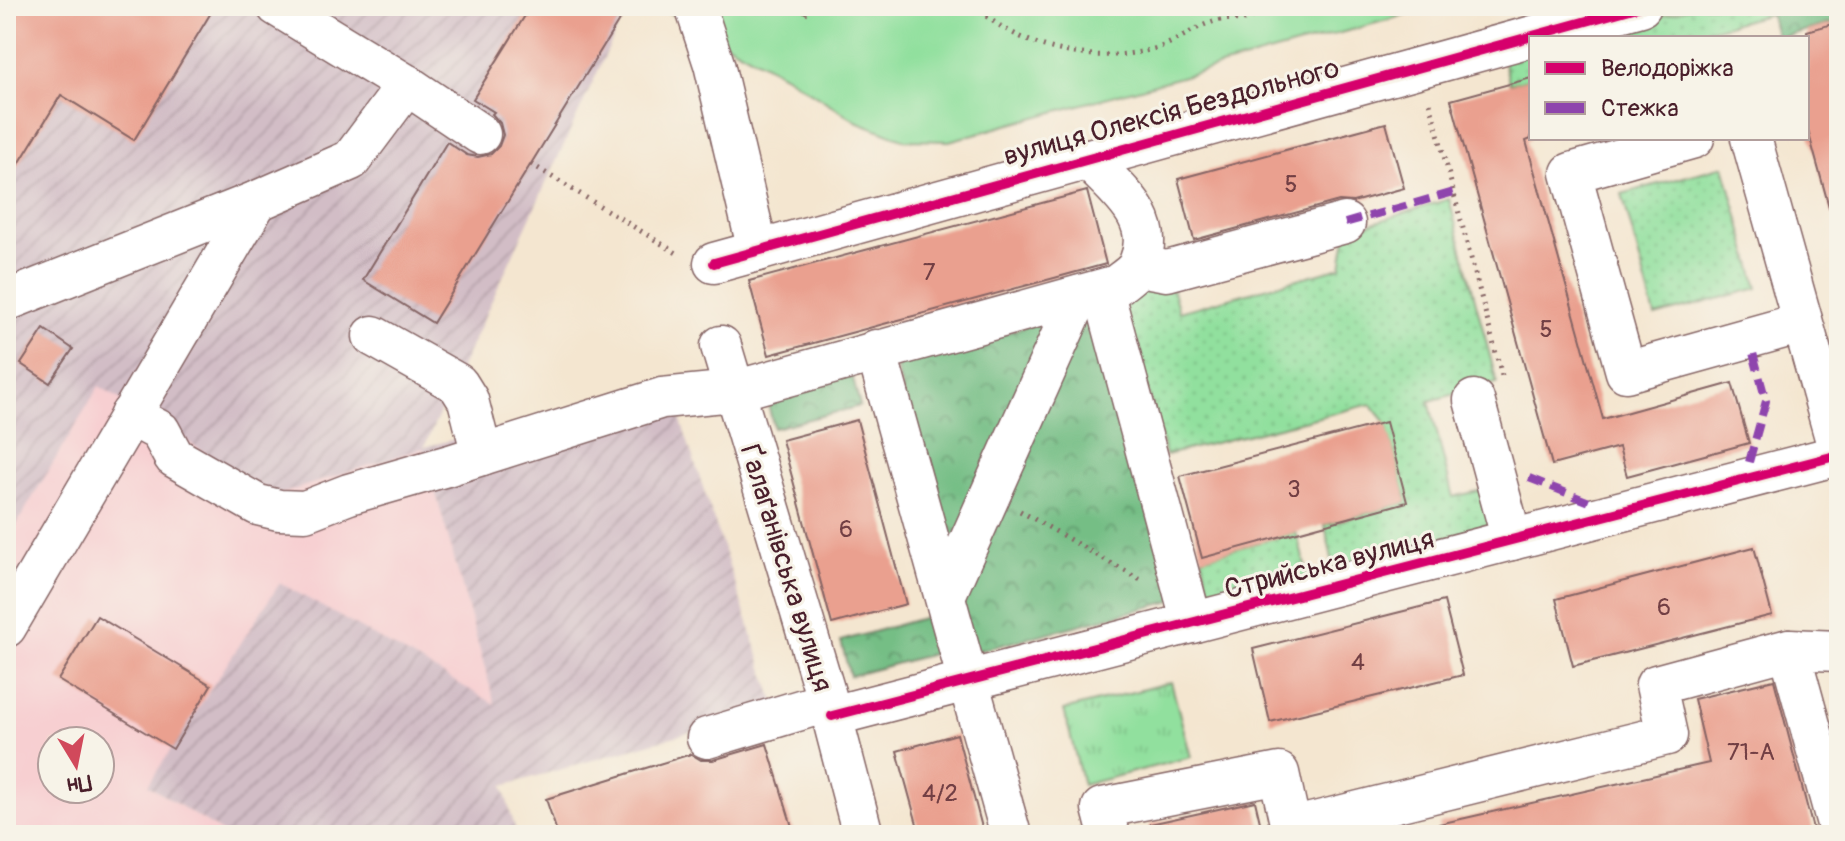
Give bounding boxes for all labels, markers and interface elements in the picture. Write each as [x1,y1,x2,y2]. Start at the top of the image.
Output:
legend [1529,36,1809,140]
street label: вулиця Олексія Бездольного [1000,51,1343,174]
text: Велодоріжка [1601,54,1734,83]
text: Стежка [1601,94,1679,123]
house number: 5 [1284,170,1298,199]
house number: 7 [923,258,936,287]
house number: 5 [1539,315,1553,344]
street label: Ґалаґанівська вулиця [731,439,840,696]
house number: 3 [1287,475,1301,504]
house number: 6 [839,515,853,544]
street label: Стрийська вулиця [1221,522,1438,607]
house number: 6 [1657,593,1671,622]
house number: 4 [1351,648,1365,677]
north arrow [36,725,116,805]
house number: 71-А [1727,738,1775,767]
text: Пн [65,768,94,800]
house number: 4/2 [922,779,958,808]

